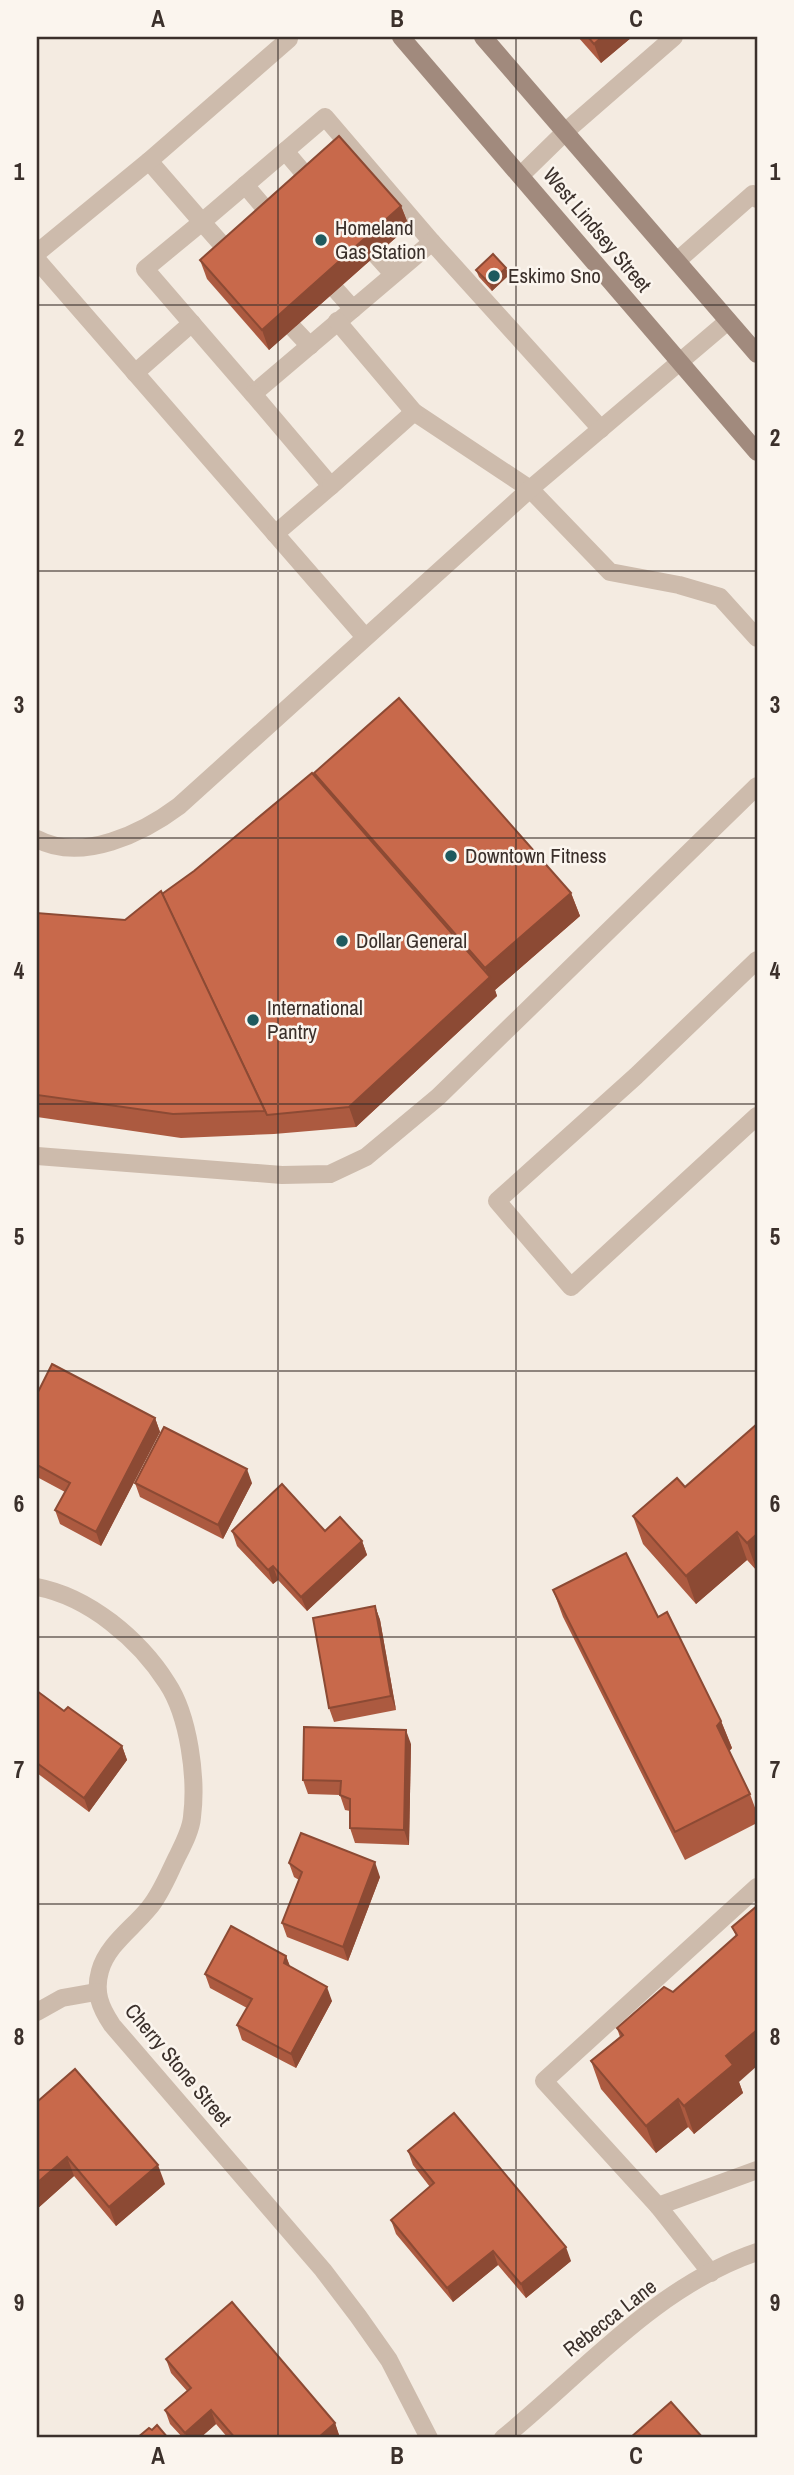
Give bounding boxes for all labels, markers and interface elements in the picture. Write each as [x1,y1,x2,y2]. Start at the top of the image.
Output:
text: A [151,3,165,34]
text: B [390,3,404,34]
text: C [629,3,643,34]
text: 1 [14,156,25,187]
text: 1 [770,156,781,187]
street label: West Lindsey Street [537,161,658,298]
place label: Homeland Gas Station [335,213,426,266]
marker: Homeland Gas Station [313,232,329,248]
place label: Eskimo Sno [508,261,601,290]
marker: Eskimo Sno [486,268,502,284]
text: 2 [14,422,24,453]
text: 2 [770,422,780,453]
text: 3 [14,689,24,720]
text: 3 [770,689,780,720]
place label: Downtown Fitness [465,841,607,870]
marker: Downtown Fitness [443,848,459,864]
place label: Dollar General [356,926,467,955]
marker: Dollar General [334,933,350,949]
text: 4 [14,955,25,986]
text: 4 [770,955,781,986]
place label: International Pantry [267,993,363,1046]
marker: International Pantry [245,1012,261,1028]
text: 5 [14,1221,24,1252]
text: 5 [770,1221,780,1252]
text: 6 [14,1488,24,1519]
text: 6 [770,1488,780,1519]
text: 7 [14,1754,24,1785]
text: 7 [770,1754,780,1785]
street label: Cherry Stone Street [118,1997,239,2132]
text: 8 [14,2021,24,2052]
text: 8 [770,2021,780,2052]
street label: Rebecca Lane [557,2272,662,2363]
text: 9 [14,2287,24,2318]
text: 9 [770,2287,780,2318]
text: A [151,2440,165,2471]
text: B [390,2440,404,2471]
text: C [629,2440,643,2471]

